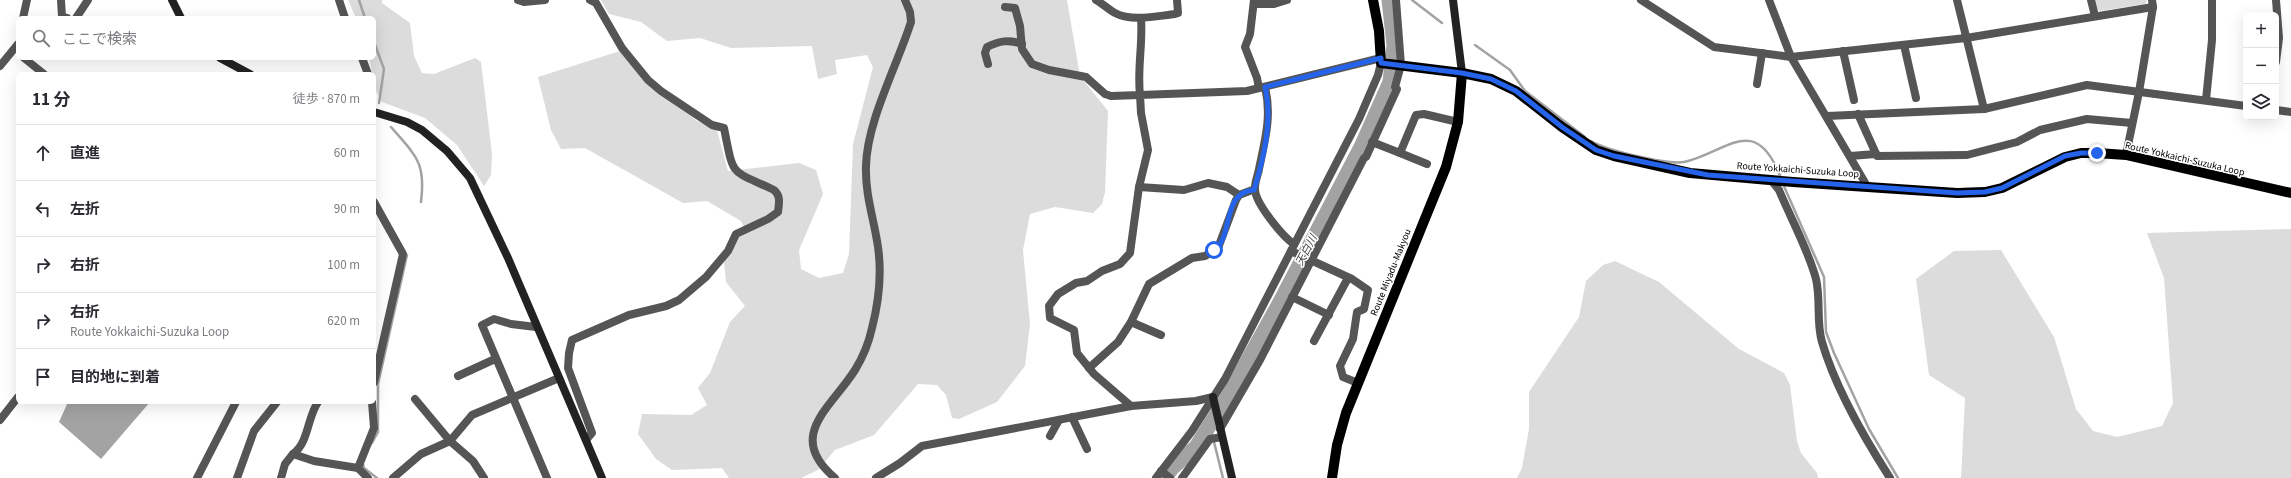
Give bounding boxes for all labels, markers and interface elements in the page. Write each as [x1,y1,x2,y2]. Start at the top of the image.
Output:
map controls [2243,12,2279,120]
button: + [2243,12,2279,48]
search box [16,16,376,60]
icon: search [30,27,52,49]
text: ここで検索 [62,29,137,50]
button: − [2243,48,2279,84]
button: layers [2243,84,2279,120]
text: 11 分 [32,88,70,112]
text: 徒歩 · 870 m [293,90,360,108]
street label: Route Yokkaichi-Suzuka Loop [2124,138,2246,180]
icon: ahead [32,142,54,164]
text: 直進 [70,143,100,164]
text: 60 m [334,144,360,162]
route end [2088,144,2106,162]
street label: Route Yokkaichi-Suzuka Loop [1736,159,1860,181]
icon: left [32,198,54,220]
text: 左折 [70,199,100,220]
text: 90 m [334,200,360,218]
street label: Route Miyadu-Makyou [1367,227,1415,318]
water label: 天白川 [1292,231,1321,268]
route start [1205,241,1223,259]
icon: right [32,254,54,276]
text: 右折 [70,255,100,276]
text: 100 m [327,256,360,274]
text: 右折 [70,302,100,323]
icon: right [32,310,54,332]
text: 620 m [327,312,360,330]
text: Route Yokkaichi-Suzuka Loop [70,323,229,341]
icon: arrive [32,366,54,388]
text: 目的地に到着 [70,367,160,388]

